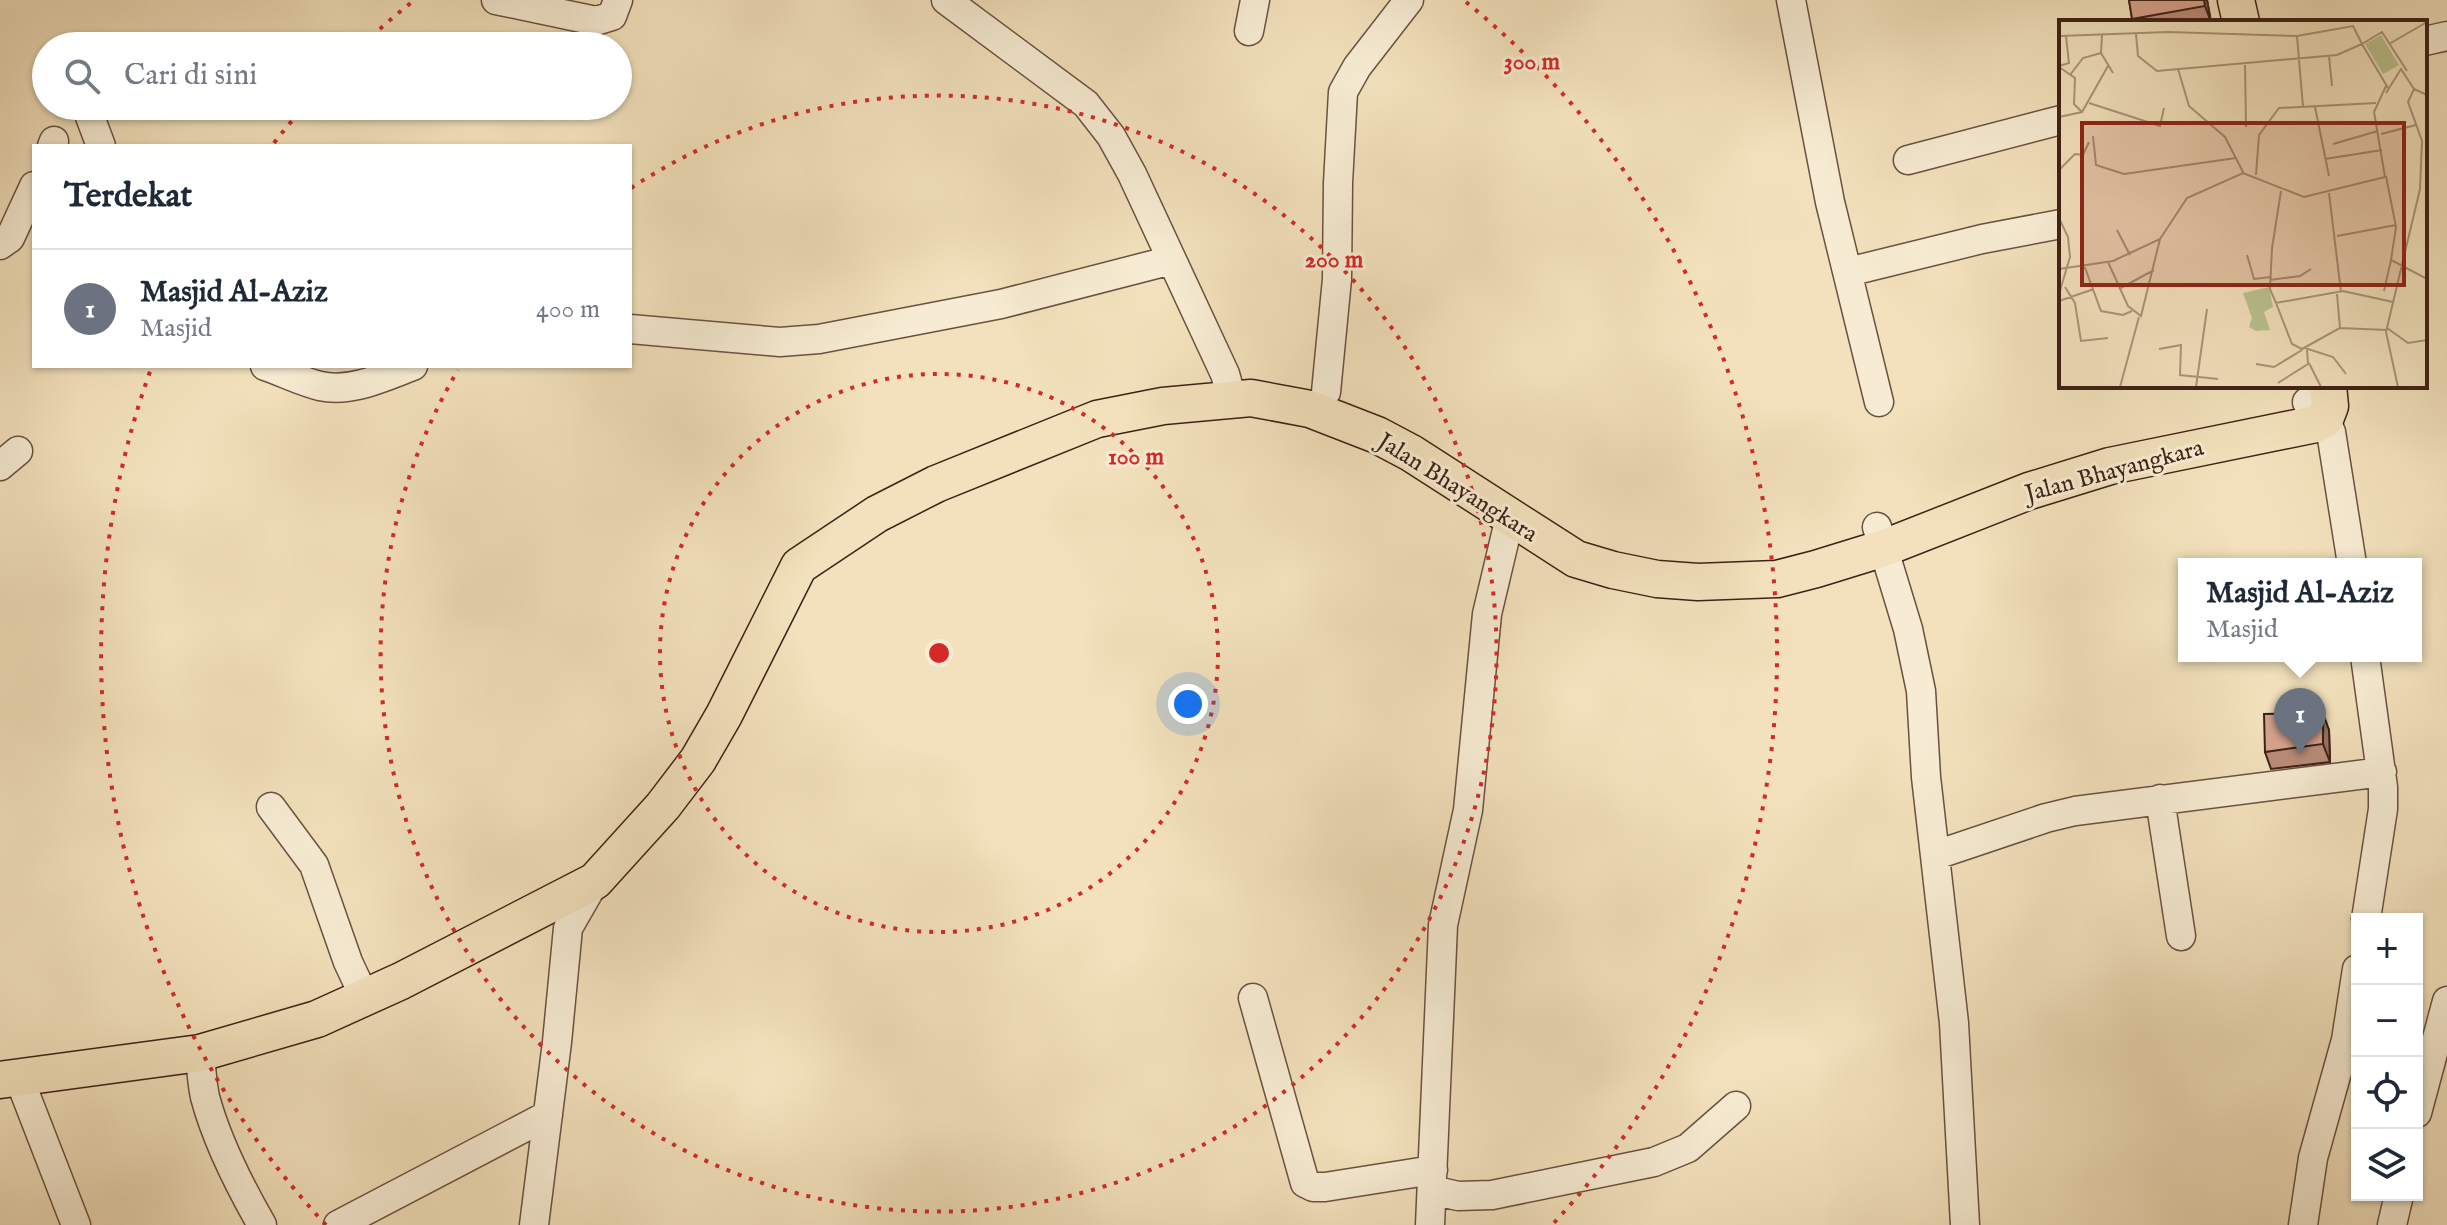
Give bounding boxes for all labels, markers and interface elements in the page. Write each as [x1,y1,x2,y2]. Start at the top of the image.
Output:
inset map [2059,20,2427,388]
search box [32,32,632,120]
text: 300 m [1504,47,1561,78]
icon: search [60,54,104,98]
text: Cari di sini [124,57,257,95]
text: Terdekat [64,175,192,218]
text: 200 m [1305,245,1364,276]
text: Masjid Al-Aziz [140,274,328,312]
text: 1 [85,293,95,326]
text: 400 m [536,293,600,326]
text: Masjid [140,312,212,345]
street label: Jalan Bhayangkara [1369,425,1544,550]
street label: Jalan Bhayangkara [2019,433,2208,511]
text: 100 m [1108,442,1165,473]
popup [2178,558,2422,662]
text: Masjid Al-Aziz [2206,575,2394,613]
text: Masjid [2206,613,2278,646]
centre of rings [925,639,953,667]
your location [1168,684,1208,724]
pin: 1 [2274,688,2326,754]
map controls [2351,913,2423,1201]
button: + [2351,913,2423,985]
button: − [2351,985,2423,1057]
button: locate [2351,1057,2423,1129]
button: layers [2351,1129,2423,1201]

